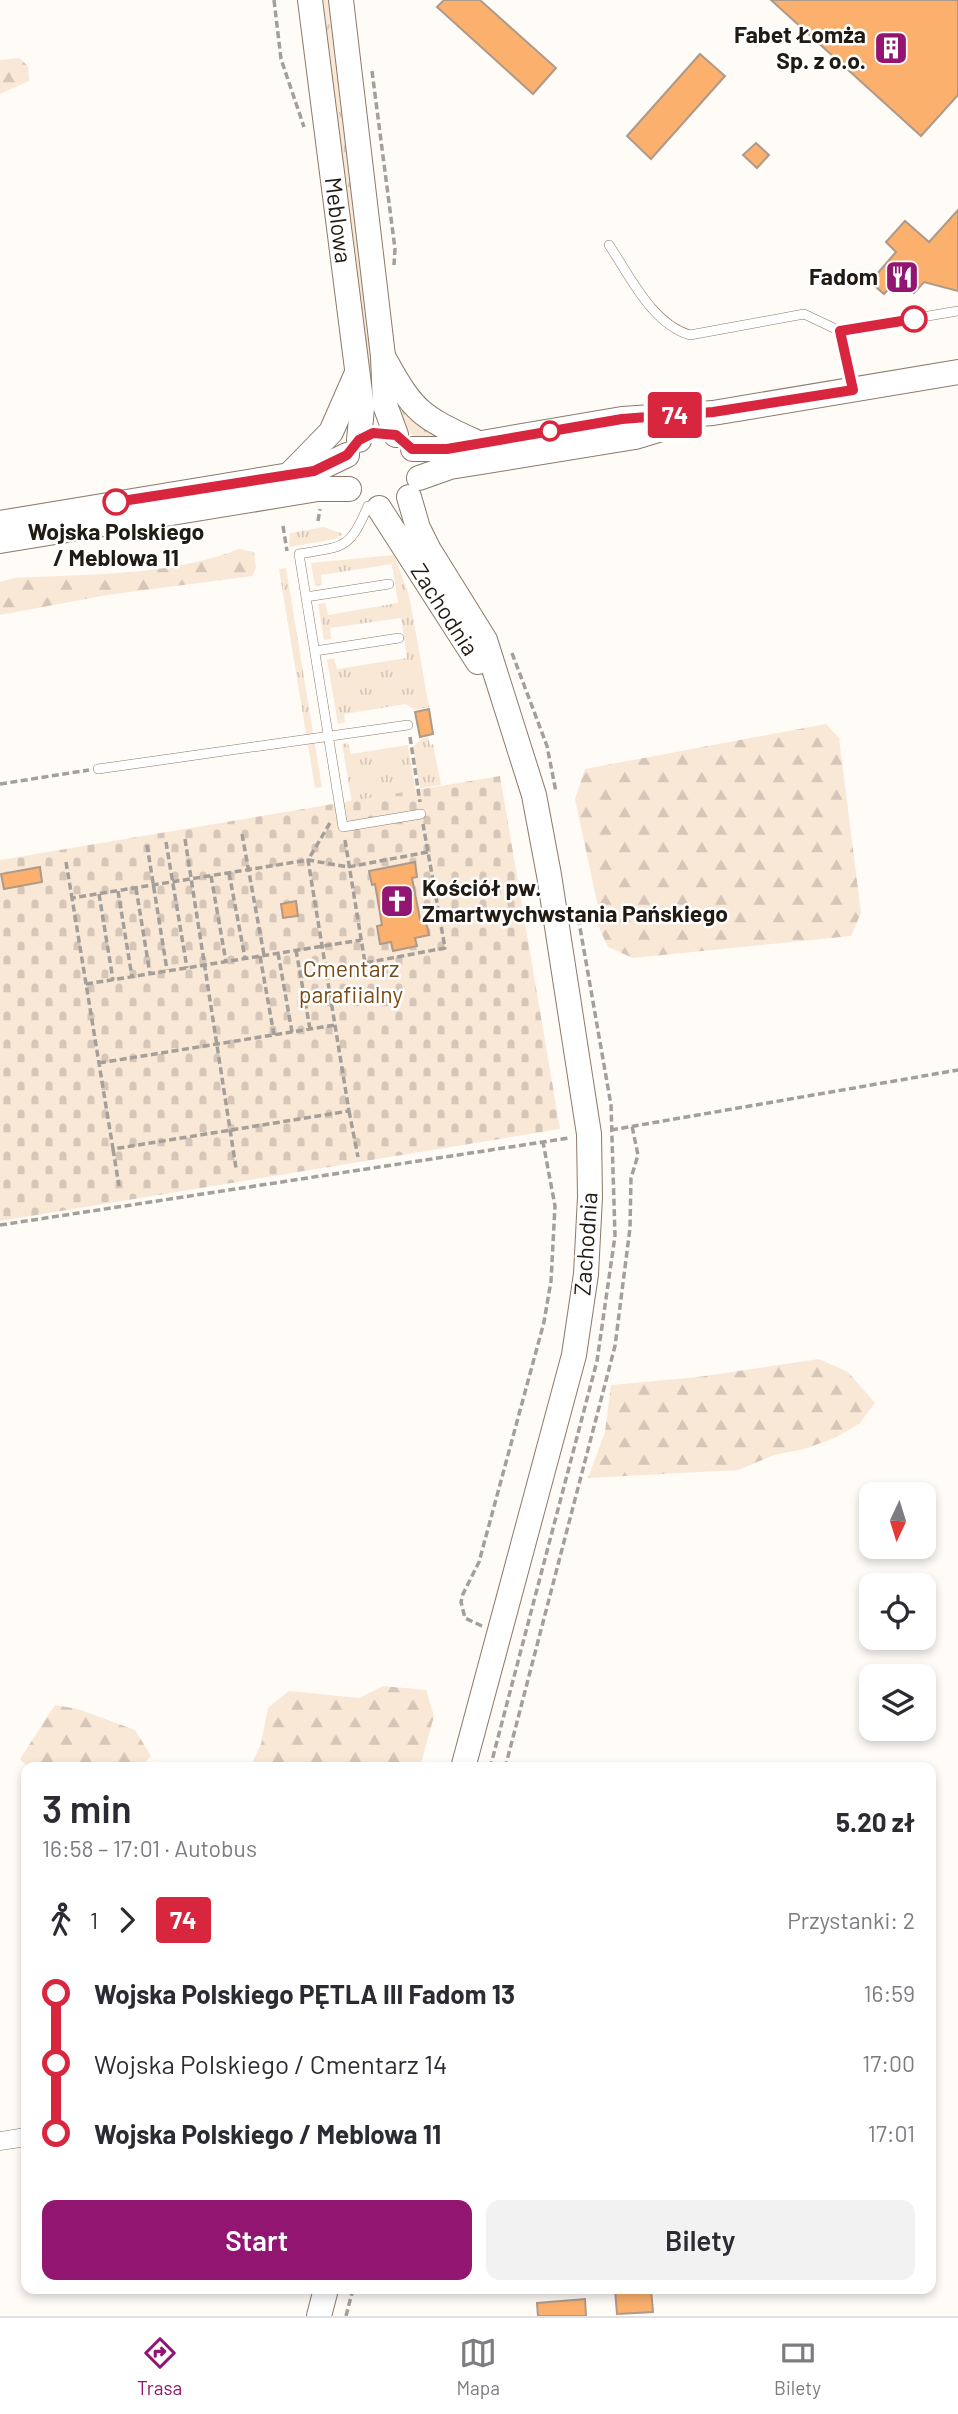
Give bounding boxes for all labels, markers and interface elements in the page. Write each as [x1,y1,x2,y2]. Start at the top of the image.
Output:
place label: Fabet Łomża Sp. z o.o. [734,20,866,74]
building icon: Fabet Łomża Sp. z o.o. [872,29,910,67]
street label: Meblowa [320,175,358,265]
restaurant icon: Fadom [883,258,921,296]
place label: Fadom [809,262,878,290]
unlabelled marker [901,306,927,332]
line badge: 74 [644,392,706,438]
text: 74 [662,400,688,429]
unlabelled marker [540,421,560,441]
marker: Wojska Polskiego / Meblowa 11 [103,489,129,515]
place label: Wojska Polskiego / Meblowa 11 [28,517,204,571]
street label: Zachodnia [405,558,485,660]
place label: Kościół pw. Zmartwychwstania Pańskiego [422,873,728,927]
church icon: Kościół pw. Zmartwychwstania Pańskiego [378,882,416,920]
park label: Cmentarz parafiialny [299,954,404,1008]
street label: Zachodnia [567,1191,603,1297]
north arrow [859,1482,936,1559]
map controls [859,1482,936,1741]
button: locate [859,1573,936,1650]
button: layers [859,1664,936,1741]
text: 3 min [42,1785,132,1831]
text: 5.20 zł [836,1806,915,1837]
text: 16:58 – 17:01 · Autobus [42,1834,257,1862]
icon: walk [42,1901,80,1939]
icon: forward [108,1901,146,1939]
text: 74 [170,1905,197,1934]
text: 1 [90,1906,98,1934]
text: Przystanki: 2 [787,1906,915,1934]
text: Wojska Polskiego PĘTLA III Fadom 13 [94,1978,515,2009]
text: 16:59 [864,1979,915,2007]
text: Wojska Polskiego / Cmentarz 14 [94,2048,447,2079]
text: 17:00 [862,2049,915,2077]
text: Wojska Polskiego / Meblowa 11 [94,2118,441,2149]
text: 17:01 [868,2119,915,2147]
button: Start [42,2200,472,2280]
button: Bilety [486,2200,915,2280]
tab: Trasa [137,2334,182,2399]
tab: Mapa [456,2334,500,2399]
tab: Bilety [774,2334,821,2399]

